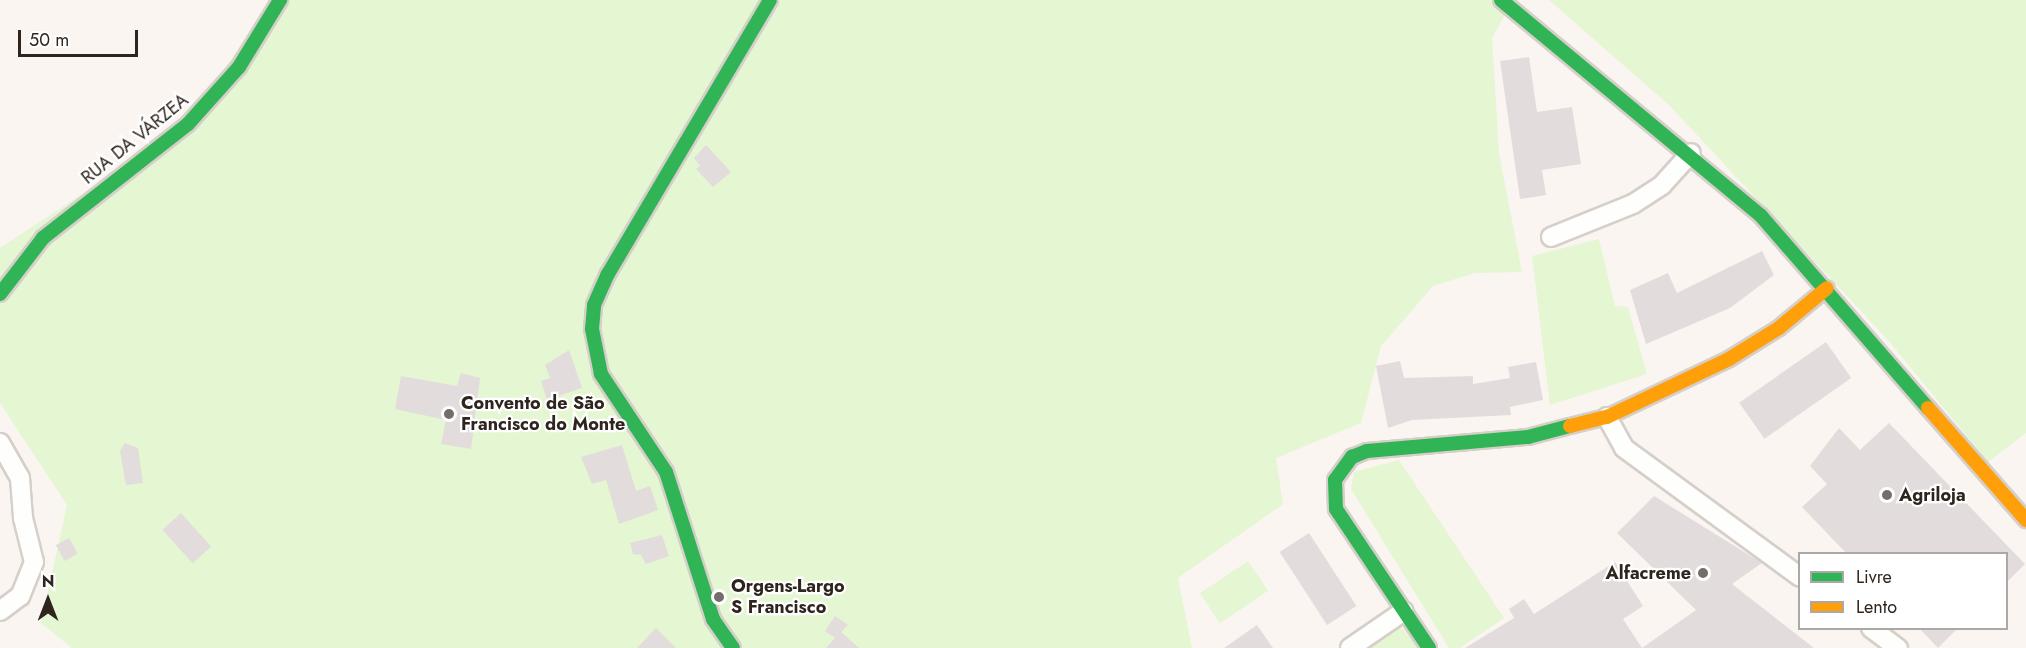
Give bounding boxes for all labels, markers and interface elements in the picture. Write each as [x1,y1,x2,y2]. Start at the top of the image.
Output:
scale bar [21,18,141,56]
text: 50 m [29,27,69,53]
street label: RUA DA VÁRZEA [77,89,193,189]
place label: Convento de São Francisco do Monte [461,393,625,436]
marker: Convento de São Francisco do Monte [442,407,456,421]
place label: Agriloja [1899,484,1966,506]
marker: Agriloja [1880,488,1894,502]
legend [1798,552,2008,630]
place label: Alfacreme [1606,562,1691,584]
text: Livre [1856,564,1892,590]
marker: Alfacreme [1696,566,1710,580]
north arrow [18,570,78,630]
text: N [42,570,54,593]
place label: Orgens-Largo S Francisco [731,576,845,618]
marker: Orgens-Largo S Francisco [712,590,726,604]
text: Lento [1856,594,1897,620]

